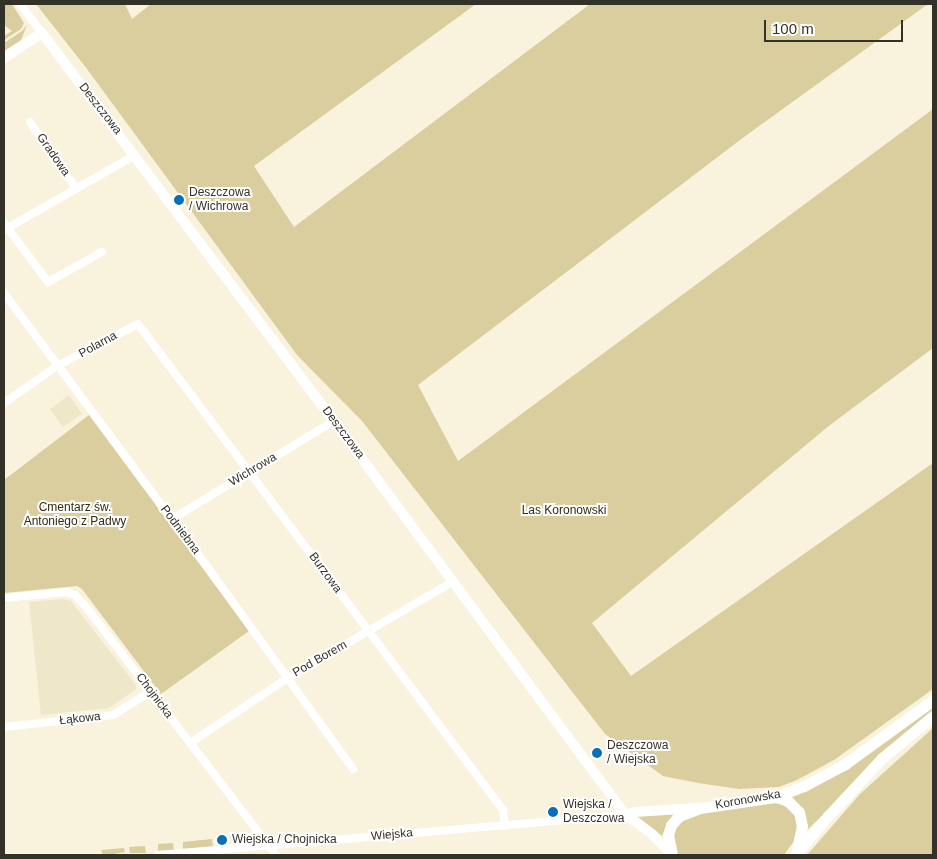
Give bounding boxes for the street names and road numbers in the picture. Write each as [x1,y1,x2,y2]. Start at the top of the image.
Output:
street label: Deszczowa [75,80,125,138]
street label: Gradowa [33,131,73,179]
street label: Polarna [76,329,120,361]
street label: Deszczowa [319,404,367,462]
street label: Wichrowa [227,450,279,490]
street label: Podniebna [157,503,203,557]
street label: Burzowa [305,550,345,596]
street label: Pod Borem [290,638,350,680]
street label: Chojnicka [132,671,176,721]
street label: Łąkowa [59,710,101,728]
street label: Koronowska [714,787,782,813]
street label: Wiejska [370,826,414,844]

